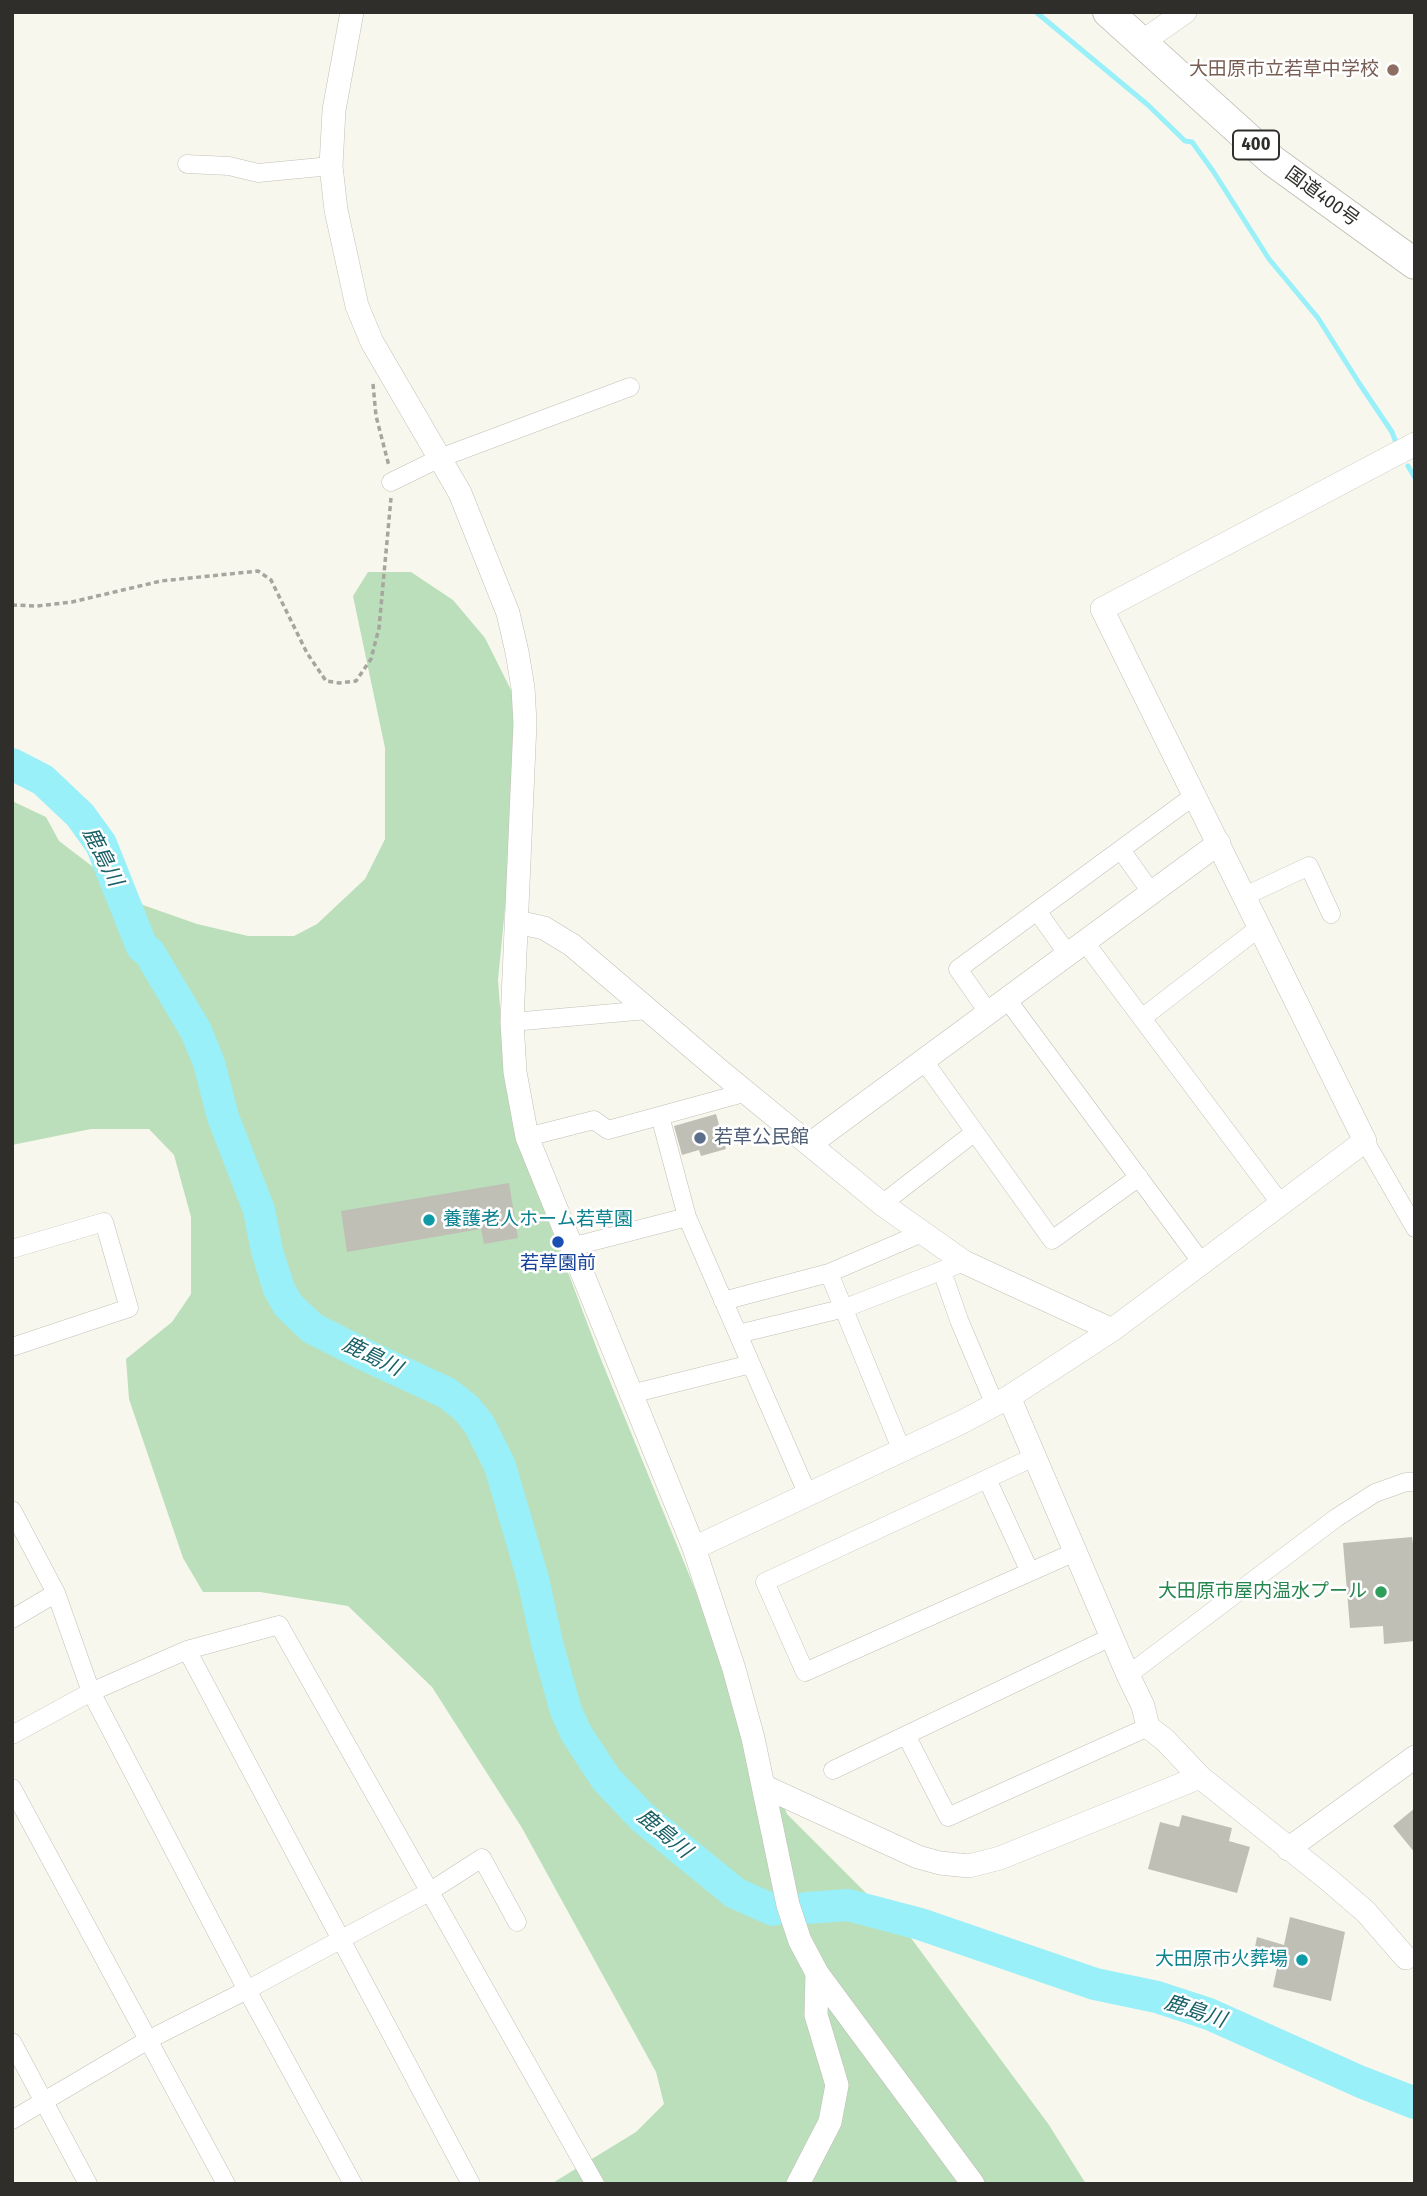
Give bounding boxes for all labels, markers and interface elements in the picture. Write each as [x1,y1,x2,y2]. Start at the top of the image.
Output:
place label: 大田原市立若草中学校 [1189,59,1379,81]
marker: 大田原市立若草中学校 [1385,62,1401,78]
road number: 400 [1233,130,1279,160]
street label: 国道400号 [1281,163,1363,231]
water label: 鹿島川 [76,823,128,891]
place label: 若草公民館 [714,1127,809,1149]
marker: 若草公民館 [692,1130,708,1146]
place label: 養護老人ホーム若草園 [443,1209,633,1231]
marker: 養護老人ホーム若草園 [421,1212,437,1228]
marker: 若草園前 [550,1234,566,1250]
place label: 若草園前 [520,1253,596,1275]
water label: 鹿島川 [338,1332,406,1382]
place label: 大田原市屋内温水プール [1158,1581,1367,1603]
marker: 大田原市屋内温水プール [1373,1584,1389,1600]
water label: 鹿島川 [632,1804,696,1864]
place label: 大田原市火葬場 [1155,1949,1288,1971]
marker: 大田原市火葬場 [1294,1952,1310,1968]
water label: 鹿島川 [1161,1990,1229,2034]

